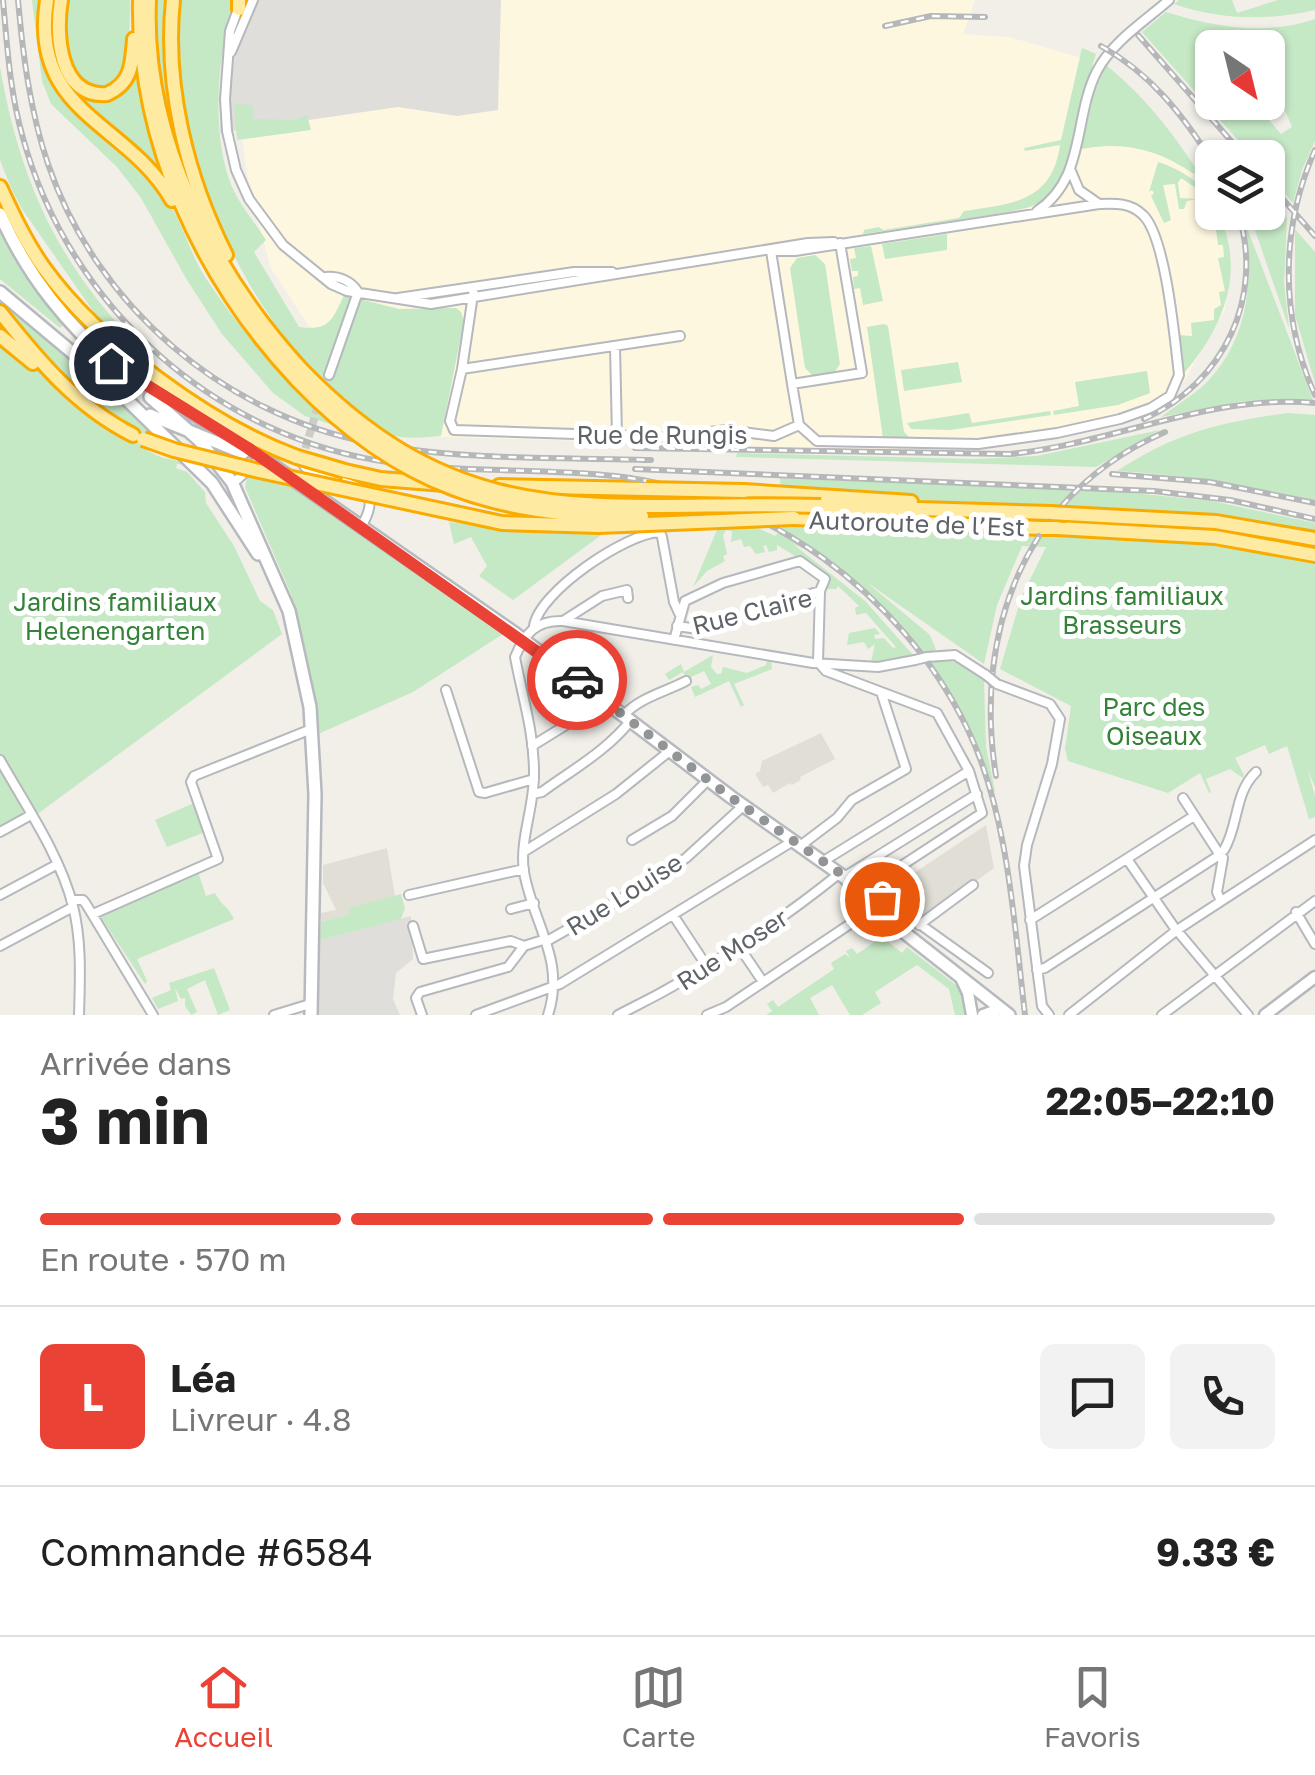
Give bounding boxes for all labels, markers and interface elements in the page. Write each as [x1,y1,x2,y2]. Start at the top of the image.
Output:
north arrow [1195,30,1285,120]
map controls [1195,30,1285,230]
button: layers [1195,140,1285,230]
pin [69,321,154,406]
icon: home [84,336,139,391]
street label: Rue de Rungis [577,419,747,450]
street label: Autoroute de l’Est [808,504,1026,542]
park label: Jardins familiaux Brasseurs [1020,580,1224,640]
street label: Rue Claire [689,581,815,641]
park label: Jardins familiaux Helenengarten [13,586,217,646]
courier [527,630,627,730]
icon: car [550,653,605,708]
park label: Parc des Oiseaux [1103,691,1205,751]
street label: Rue Louise [560,846,688,942]
pin [840,857,925,942]
icon: bag [855,872,910,927]
street label: Rue Moser [671,901,794,996]
text: Arrivée dans [40,1044,232,1082]
text: 22:05–22:10 [1046,1078,1275,1123]
text: 3 min [40,1080,210,1158]
text: En route · 570 m [40,1240,287,1278]
button: chat [1040,1344,1145,1449]
button: phone [1170,1344,1275,1449]
text: Léa [170,1355,236,1400]
text: L [82,1374,103,1419]
text: Livreur · 4.8 [170,1400,352,1438]
text: Commande #6584 [40,1529,373,1574]
text: 9.33 € [1156,1529,1275,1574]
tab: Accueil [174,1660,273,1753]
tab: Carte [622,1660,695,1753]
tab: Favoris [1044,1660,1141,1753]

